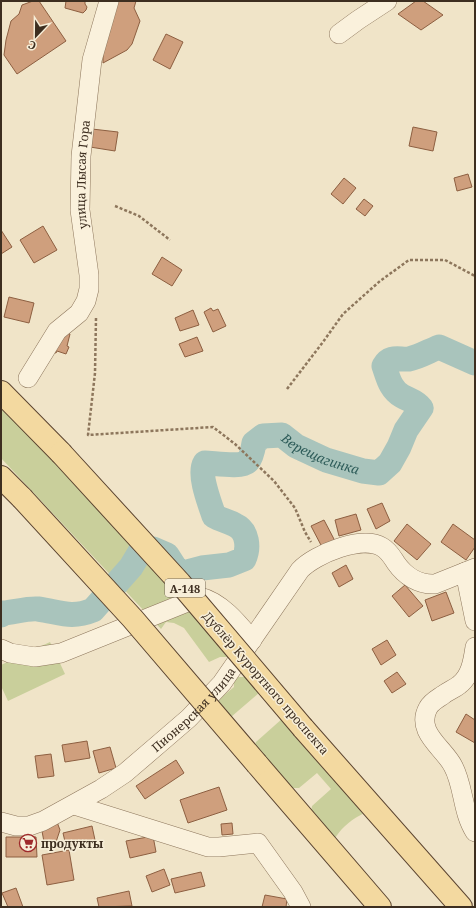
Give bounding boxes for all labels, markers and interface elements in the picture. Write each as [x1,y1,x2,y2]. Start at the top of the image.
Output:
north arrow [16,16,56,56]
text: С [26,37,38,54]
street label: улица Лысая Гора [71,119,94,230]
water label: Верещагинка [277,428,362,479]
road number: А-148 [165,579,205,597]
street label: Дублёр Курортного проспекта [199,608,333,758]
street label: Пионерская улица [147,663,239,756]
supermarket icon: продукты [18,833,38,853]
place label: продукты [41,835,104,852]

